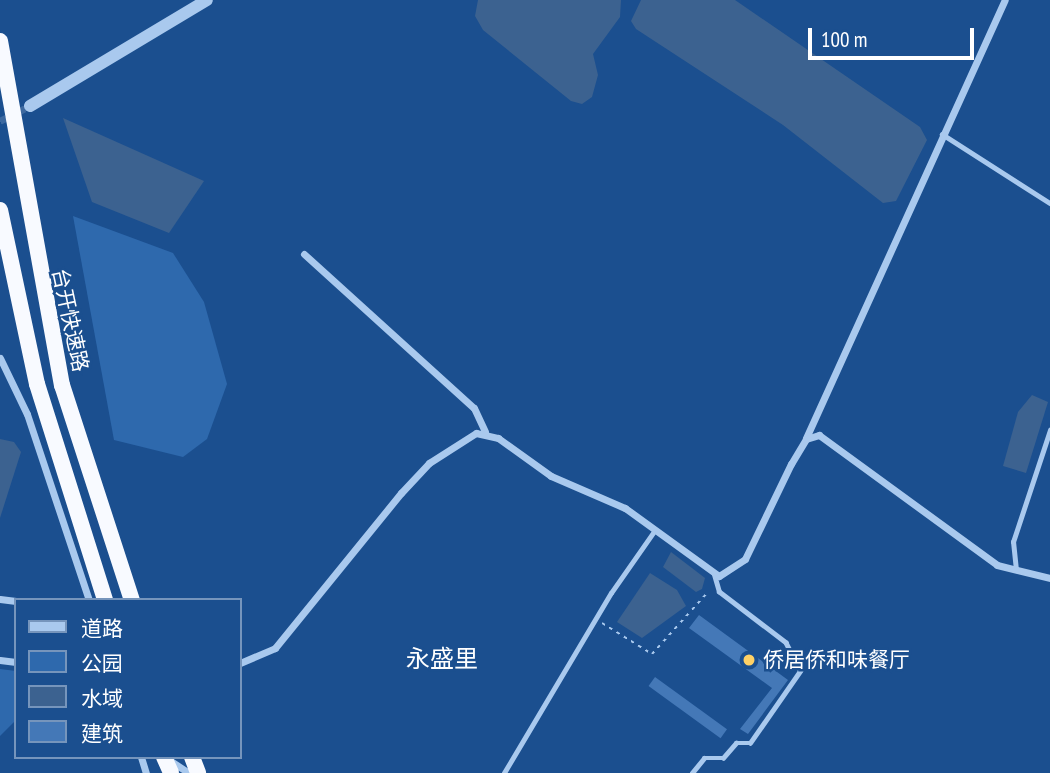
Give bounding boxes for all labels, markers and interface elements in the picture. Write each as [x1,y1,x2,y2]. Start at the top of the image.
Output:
scale bar [812,14,978,58]
text: 100 m [821,26,867,53]
street label: 台开快速路 [47,266,93,374]
legend [14,598,242,759]
text: 道路 [81,615,123,642]
district label: 永盛里 [406,645,478,673]
place label: 侨居侨和味餐厅 [763,647,910,673]
text: 公园 [81,650,123,677]
marker: 侨居侨和味餐厅 [741,652,757,668]
text: 水域 [81,685,123,712]
text: 建筑 [81,720,123,747]

